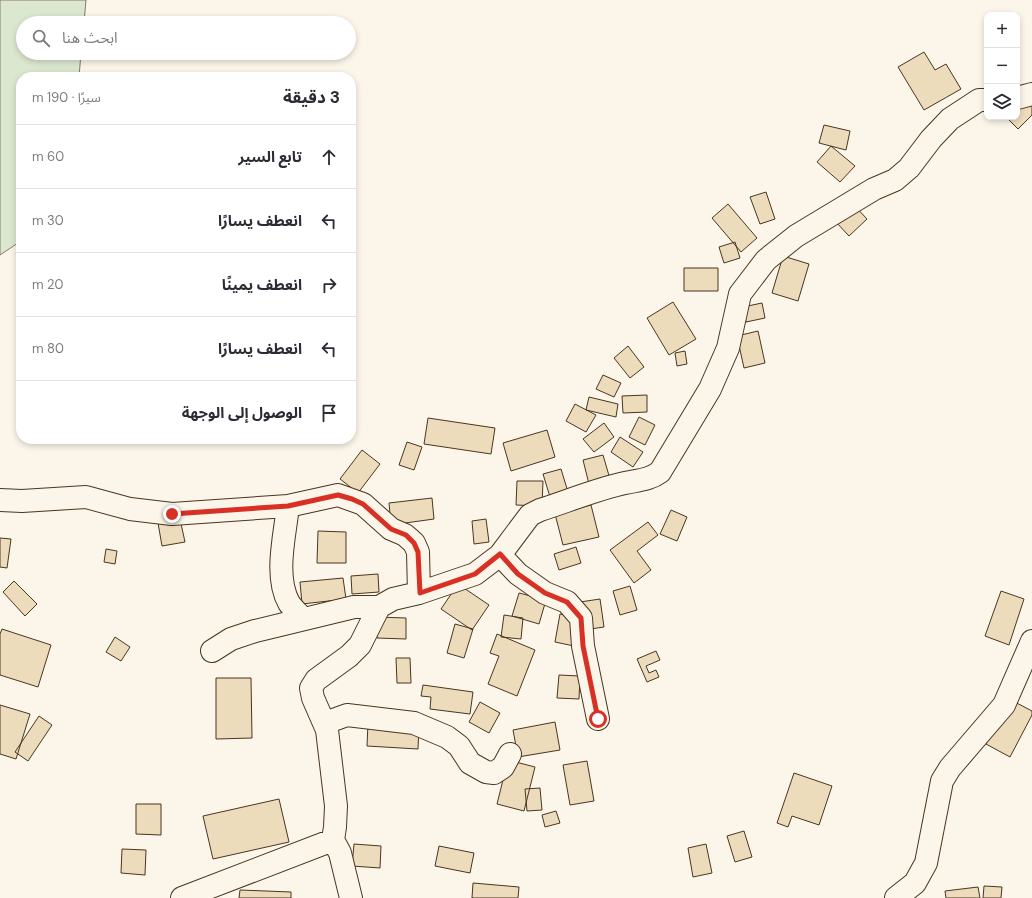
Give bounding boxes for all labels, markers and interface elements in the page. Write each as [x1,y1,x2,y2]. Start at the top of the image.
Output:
map controls [984,12,1020,120]
button: + [984,12,1020,48]
search box [16,16,356,60]
icon: search [30,27,52,49]
text: ابحث هنا [62,28,118,48]
button: − [984,48,1020,84]
button: layers [984,84,1020,120]
text: 3 دقيقة [283,86,340,108]
text: سيرًا · 190 m [32,89,101,106]
icon: ahead [318,146,340,168]
text: تابع السير [238,147,302,167]
text: 60 m [32,148,64,165]
icon: left [318,210,340,232]
text: انعطف يسارًا [218,211,302,231]
text: 30 m [32,212,64,229]
icon: right [318,274,340,296]
text: انعطف يمينًا [222,275,302,295]
text: 20 m [32,276,63,293]
icon: left [318,338,340,360]
text: انعطف يسارًا [218,339,302,359]
text: 80 m [32,340,64,357]
icon: arrive [318,402,340,424]
text: الوصول إلى الوجهة [182,403,302,423]
route end [163,505,181,523]
route start [589,710,607,728]

